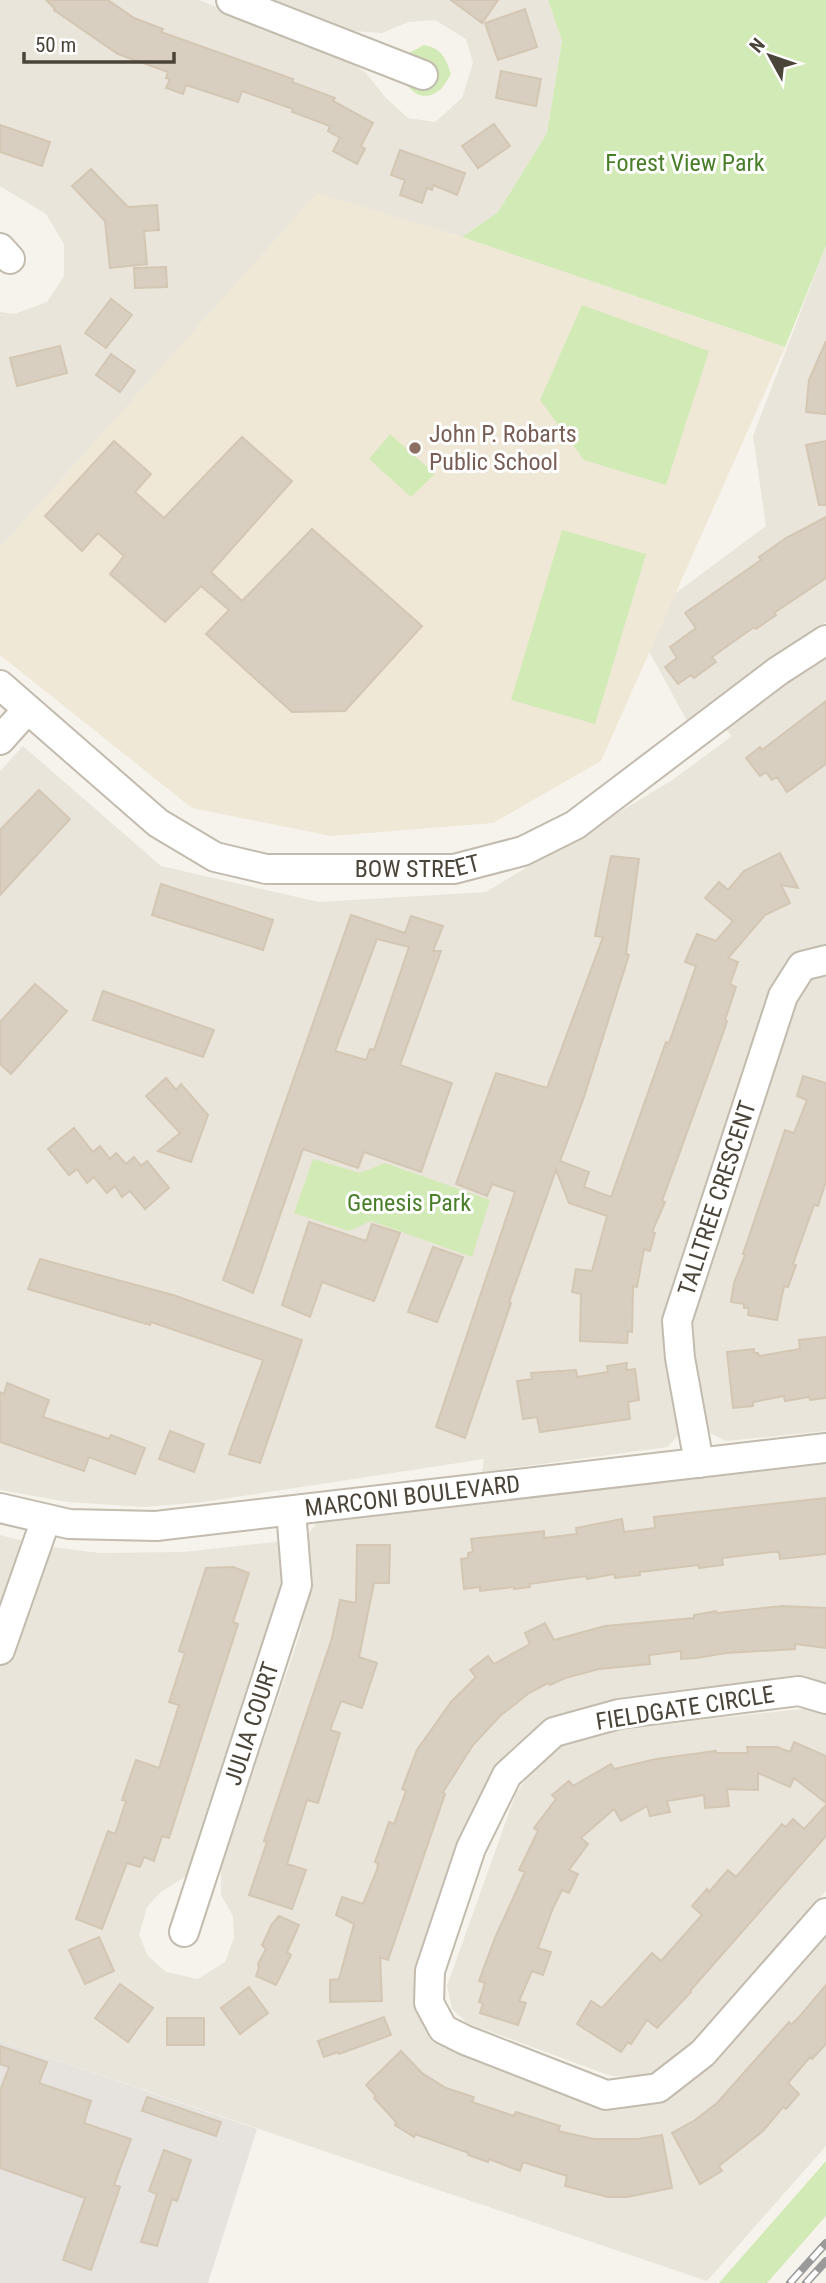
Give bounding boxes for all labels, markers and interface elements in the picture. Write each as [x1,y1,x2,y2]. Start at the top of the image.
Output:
scale bar [24,21,175,65]
north arrow [735,21,805,91]
text: 50 m [35,33,76,57]
text: N [745,34,770,57]
park label: Forest View Park [605,149,765,177]
place label: John P. Robarts Public School [429,420,577,476]
marker: John P. Robarts Public School [407,440,423,456]
street label: BOW STREET [355,849,483,883]
street label: TALLTREE CRESCENT [672,1097,762,1299]
park label: Genesis Park [347,1189,471,1217]
street label: MARCONI BOULEVARD [303,1470,522,1523]
street label: JULIA COURT [219,1659,285,1789]
street label: FIELDGATE CIRCLE [594,1680,776,1736]

